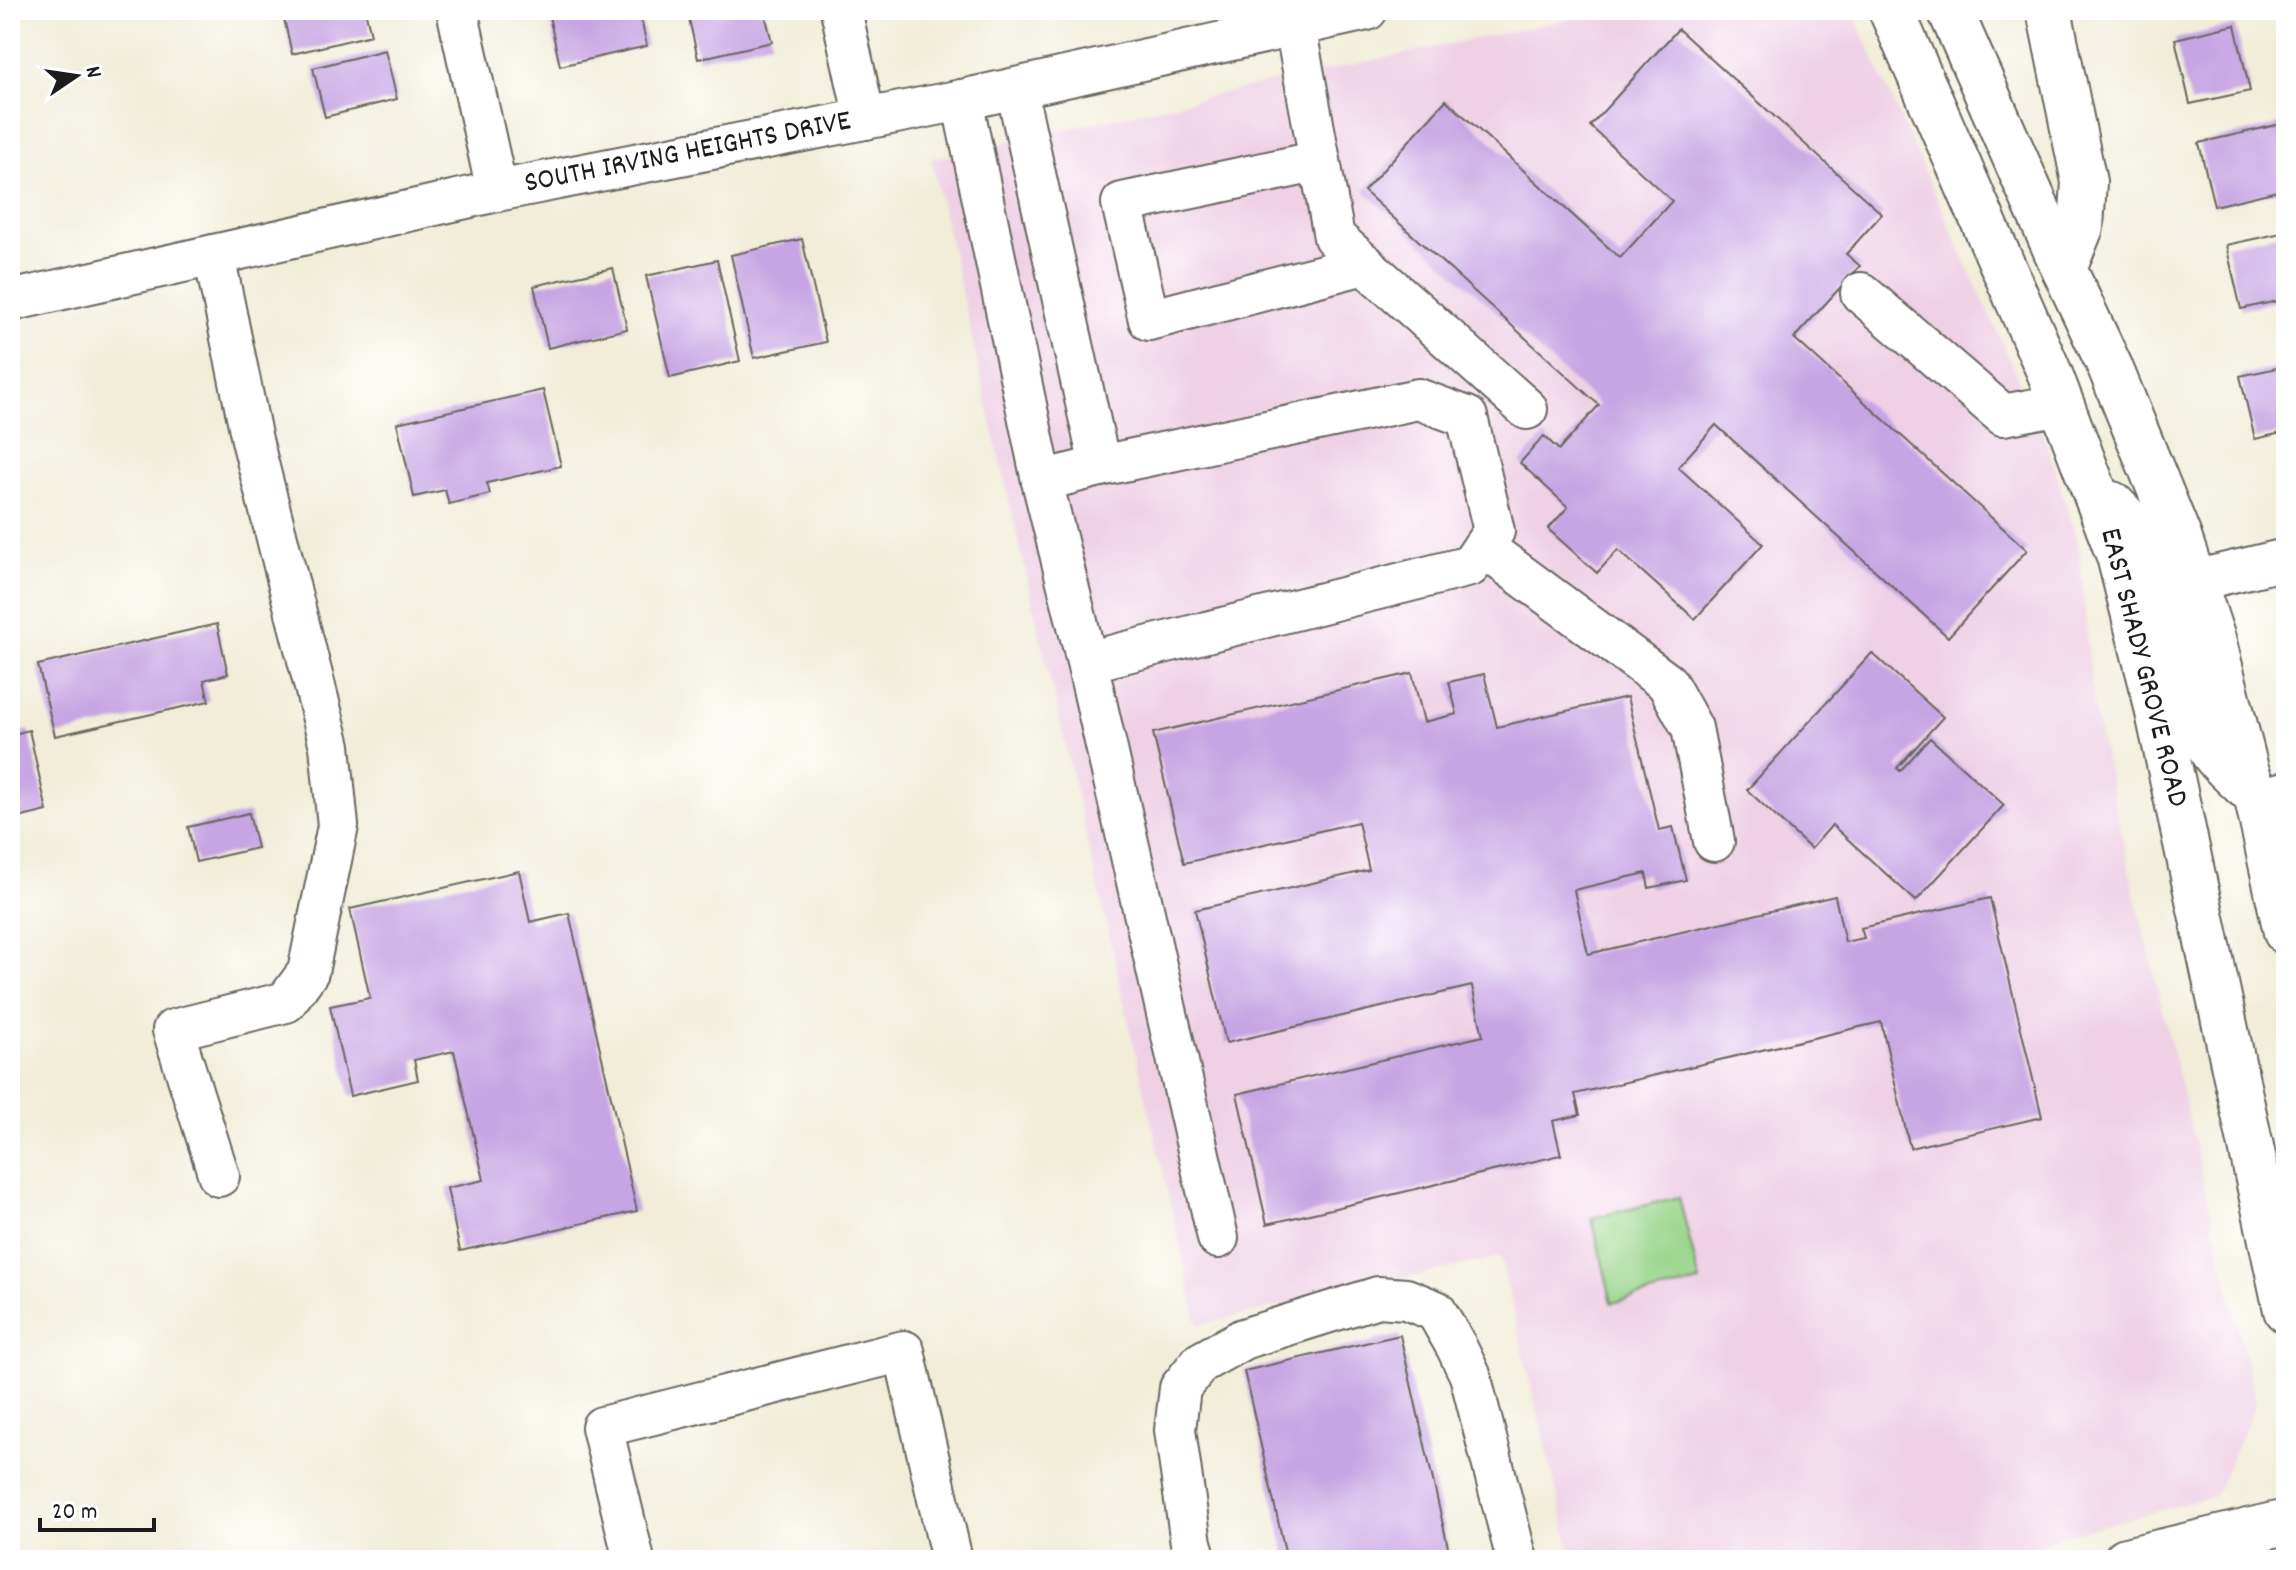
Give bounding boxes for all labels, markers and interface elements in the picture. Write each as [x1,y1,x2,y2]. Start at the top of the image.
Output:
north arrow [36,36,116,116]
text: N [76,64,108,81]
street label: SOUTH IRVING HEIGHTS DRIVE [521,101,855,207]
street label: EAST SHADY GROVE ROAD [2087,524,2197,812]
scale bar [40,1482,154,1532]
text: 20 m [52,1496,98,1530]

